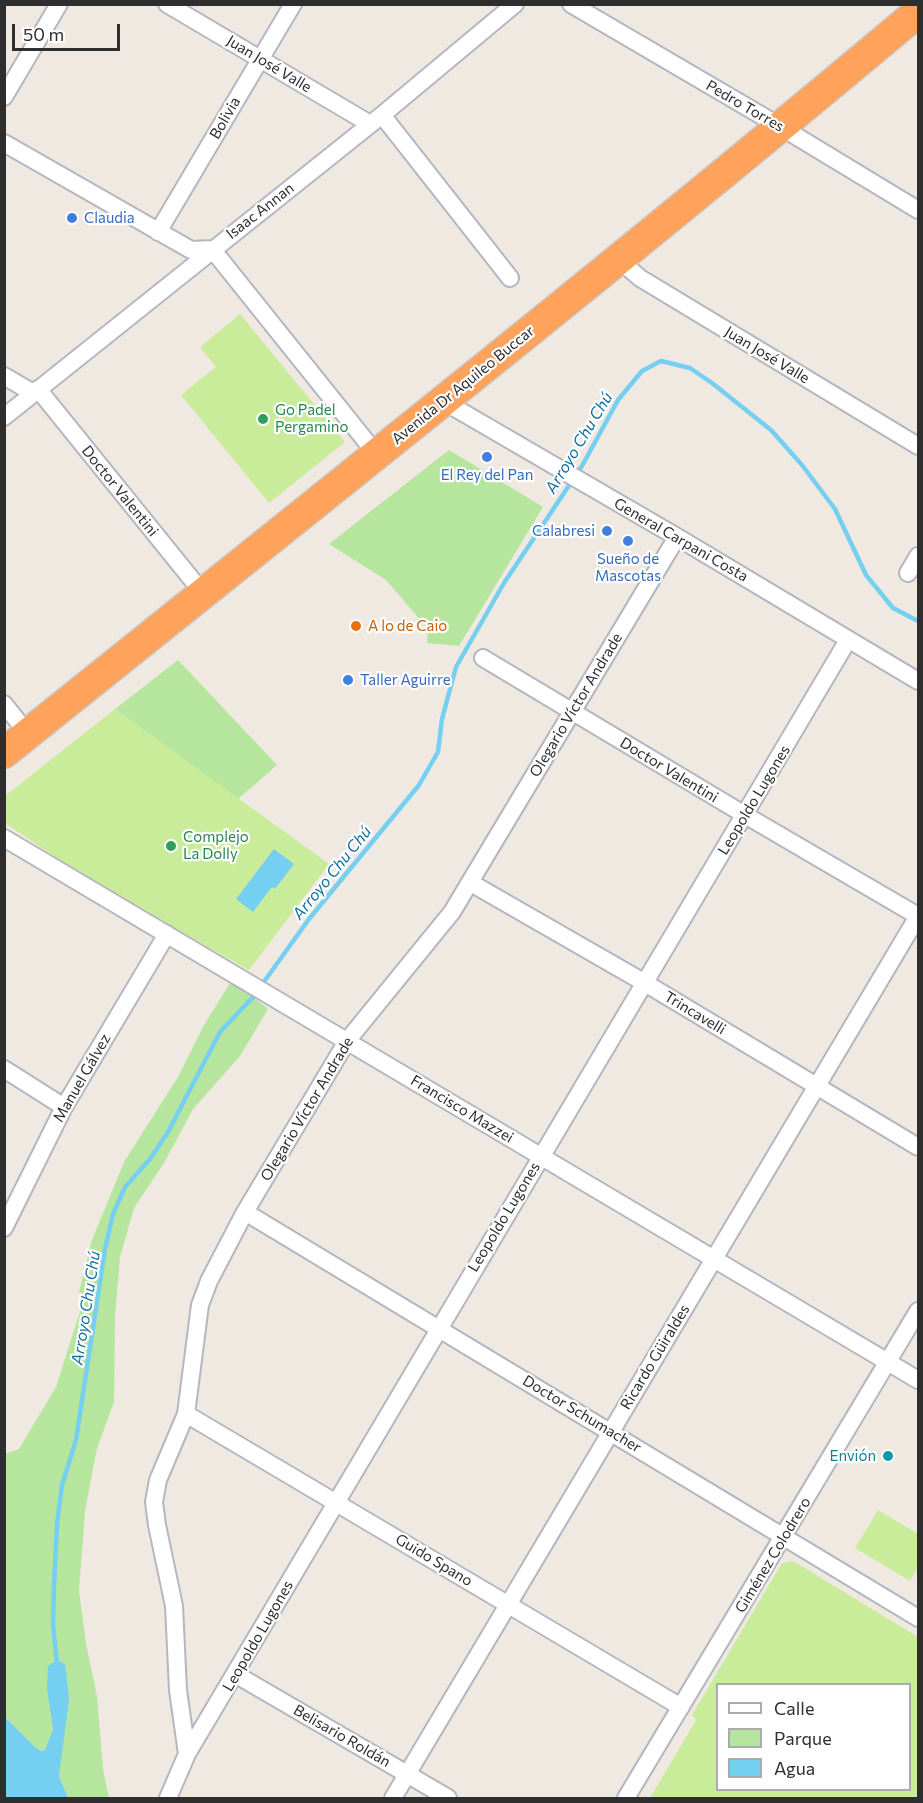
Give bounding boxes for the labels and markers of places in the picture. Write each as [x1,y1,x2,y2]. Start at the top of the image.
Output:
place label: Claudia [84,209,135,227]
marker: Claudia [65,211,79,225]
place label: Go Padel Pergamino [275,401,348,436]
marker: Go Padel Pergamino [256,412,270,426]
marker: El Rey del Pan [480,450,494,464]
place label: El Rey del Pan [441,466,533,484]
place label: Calabresi [532,522,595,540]
marker: Calabresi [600,524,614,538]
marker: Sueño de Mascotas [621,534,635,548]
place label: Sueño de Mascotas [595,550,661,585]
place label: A lo de Caio [368,617,447,635]
marker: A lo de Caio [349,619,363,633]
place label: Taller Aguirre [360,671,451,689]
marker: Taller Aguirre [341,673,355,687]
place label: Complejo La Dolly [183,828,249,863]
marker: Complejo La Dolly [164,839,178,853]
place label: Envión [830,1447,876,1465]
marker: Envión [881,1449,895,1463]

